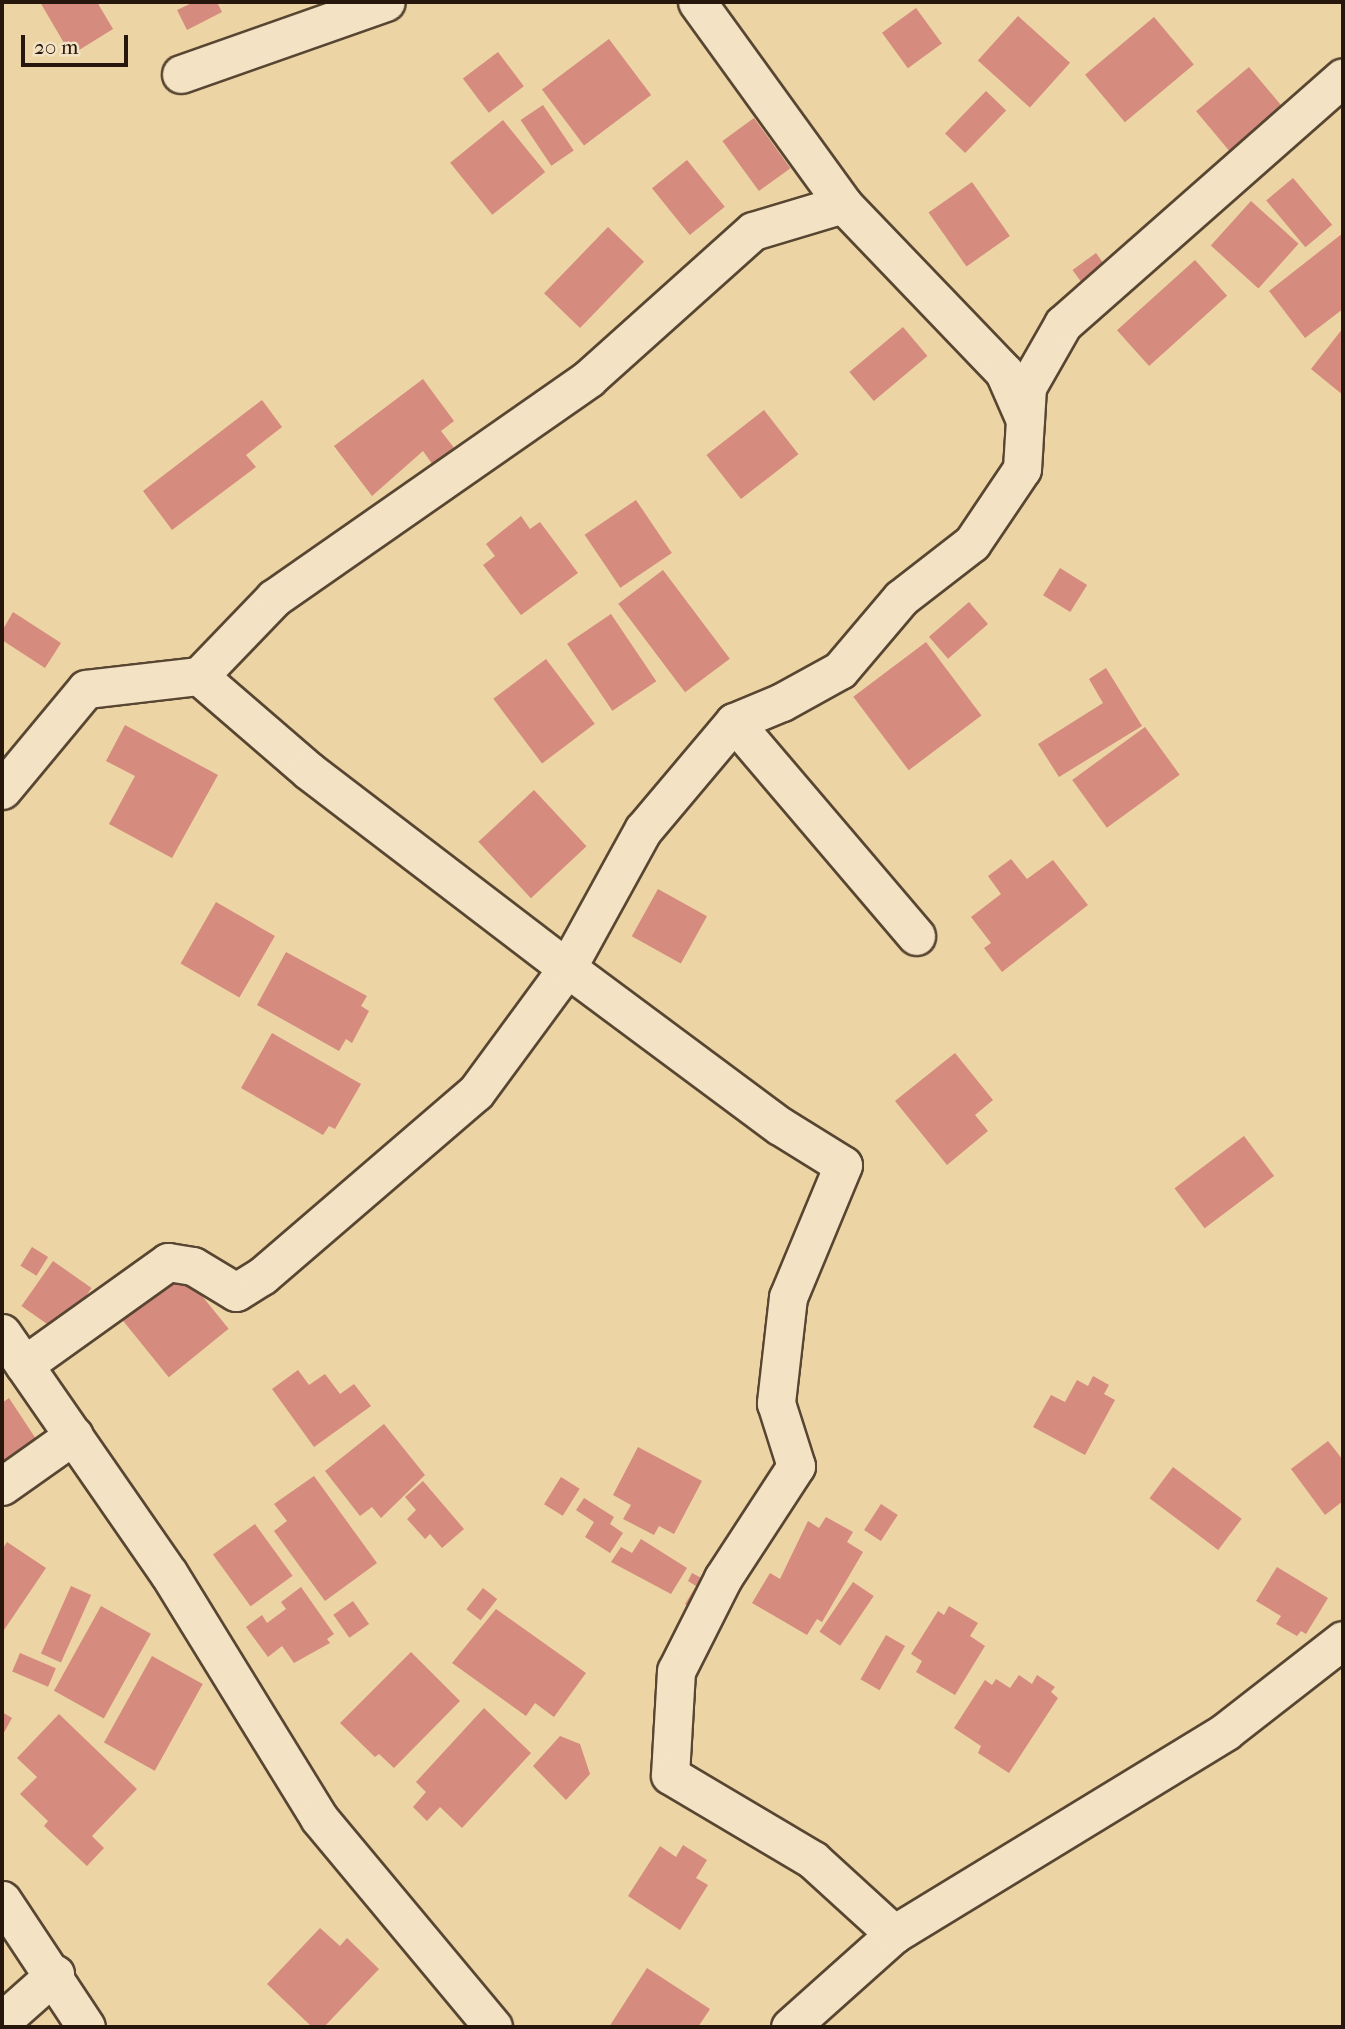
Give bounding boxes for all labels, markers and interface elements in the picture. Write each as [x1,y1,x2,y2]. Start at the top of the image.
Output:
scale bar [24,21,131,65]
text: 20 m [34,35,78,59]

